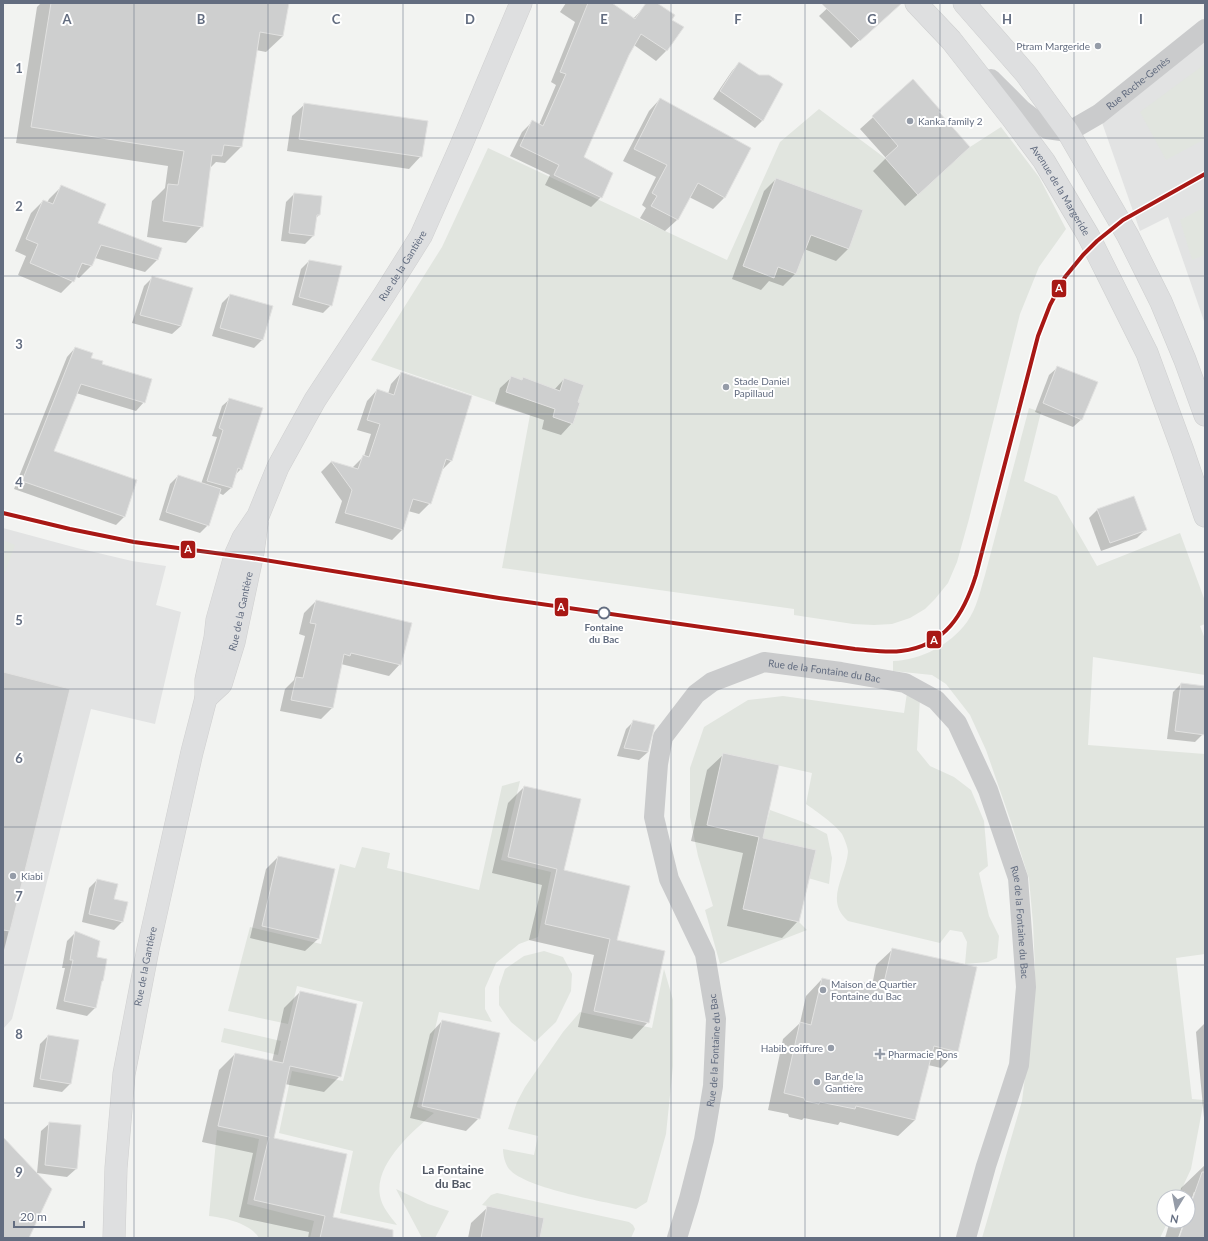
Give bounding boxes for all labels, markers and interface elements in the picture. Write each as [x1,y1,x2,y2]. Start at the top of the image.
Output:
text: A [61,11,72,27]
text: B [197,11,206,27]
text: C [332,11,341,27]
text: D [465,11,475,27]
text: E [600,11,608,27]
text: F [734,11,742,27]
text: G [867,11,877,27]
text: H [1002,11,1012,27]
text: I [1139,11,1143,27]
place label: Ptram Margeride [1016,40,1090,52]
marker: Ptram Margeride [1093,41,1103,51]
street label: Rue Roche-Genès [1104,54,1172,112]
text: 1 [15,60,23,76]
place label: Kanka family 2 [918,115,983,127]
marker: Kanka family 2 [905,116,915,126]
street label: Avenue de la Margeride [1028,143,1093,238]
text: 2 [15,198,23,214]
street label: Rue de la Gantière [376,229,429,303]
line badge: A [1051,279,1067,298]
text: A [1054,281,1063,294]
text: 3 [15,336,23,352]
place label: Stade Daniel Papillaud [734,375,789,399]
marker: Stade Daniel Papillaud [721,382,731,392]
text: 4 [15,474,23,490]
line badge: A [180,540,196,559]
text: A [183,542,192,555]
street label: Rue de la Gantière [226,570,255,652]
line badge: A [554,597,569,617]
text: A [556,600,565,613]
marker: Fontaine du Bac [597,606,611,620]
text: 5 [15,612,23,628]
place label: Fontaine du Bac [585,621,624,645]
line badge: A [926,630,942,649]
text: A [929,633,938,646]
street label: Rue de la Fontaine du Bac [767,657,882,685]
text: 6 [15,750,23,766]
street label: Rue de la Fontaine du Bac [1008,864,1031,979]
place label: Kiabi [21,870,43,882]
marker: Kiabi [8,871,18,881]
text: 7 [15,888,23,904]
street label: Rue de la Gantière [131,925,159,1007]
place label: Maison de Quartier Fontaine du Bac [831,978,917,1002]
marker: Maison de Quartier Fontaine du Bac [818,985,828,995]
street label: Rue de la Fontaine du Bac [704,993,722,1108]
text: 8 [15,1026,23,1042]
place label: Habib coiffure [761,1042,823,1054]
marker: Habib coiffure [826,1043,836,1053]
place label: Pharmacie Pons [888,1048,958,1060]
marker: Pharmacie Pons [875,1049,885,1059]
place label: Bar de la Gantière [825,1070,863,1094]
marker: Bar de la Gantière [812,1077,822,1087]
district label: La Fontaine du Bac [422,1162,485,1191]
text: 9 [15,1164,23,1180]
north arrow [1156,1189,1196,1229]
scale bar [14,1203,84,1229]
text: 20 m [20,1209,47,1224]
text: N [1169,1212,1179,1226]

